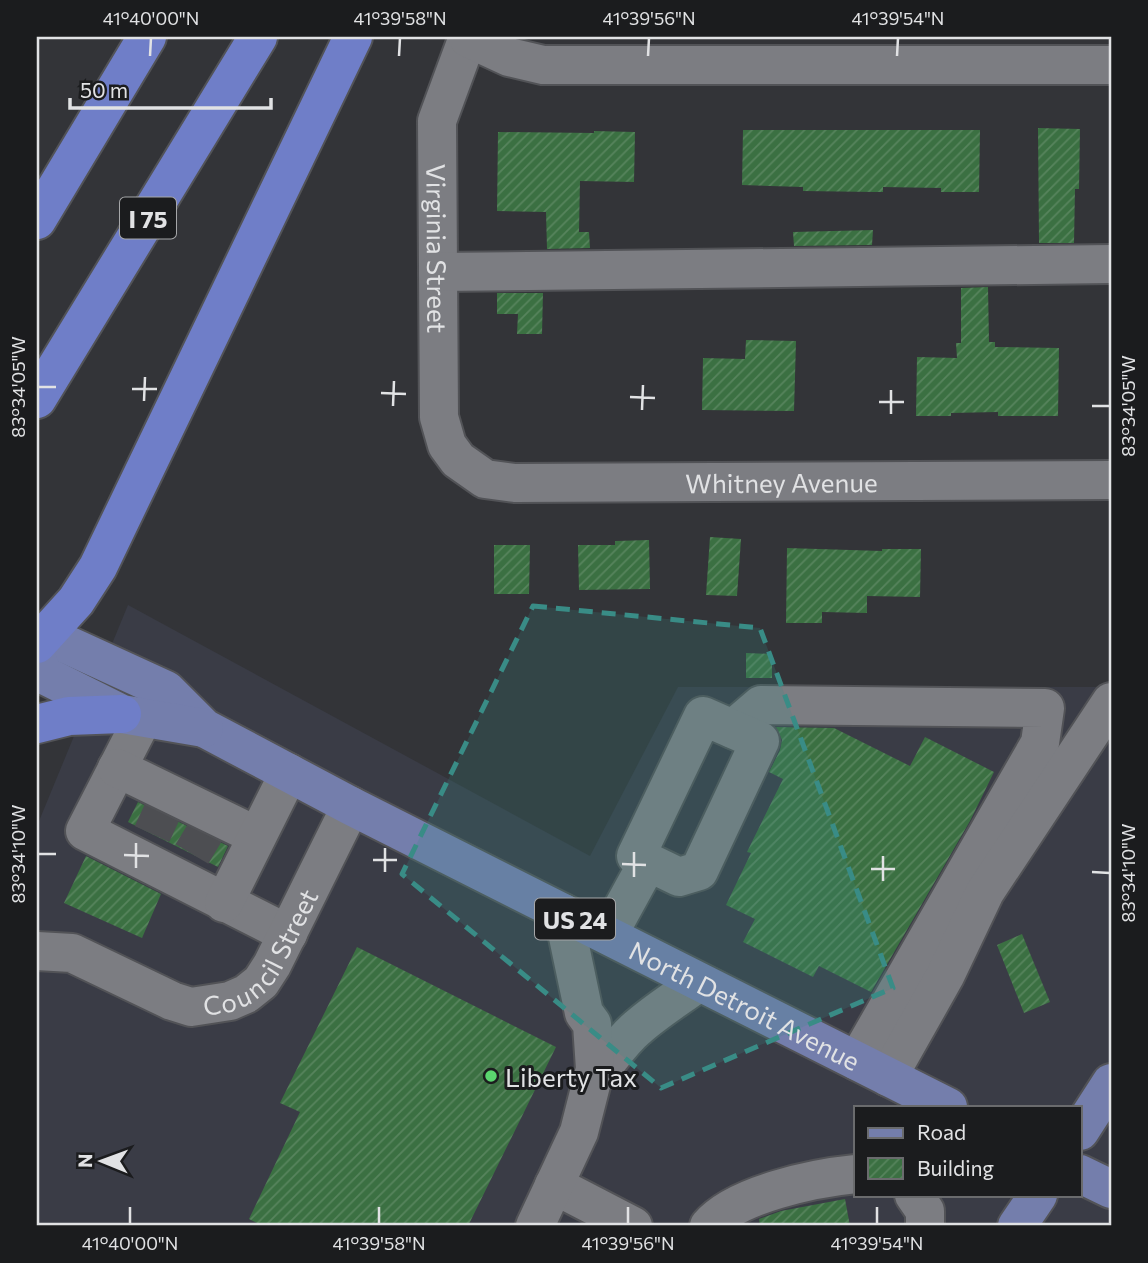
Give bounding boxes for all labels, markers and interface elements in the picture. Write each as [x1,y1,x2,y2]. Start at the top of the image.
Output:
text: 41°40'00"N [103,7,199,29]
text: 41°39'58"N [354,7,446,29]
text: 41°39'56"N [603,7,695,29]
text: 41°39'54"N [852,7,944,29]
scale bar [70,66,271,110]
text: 50 m [80,77,128,102]
street label: Virginia Street [422,164,454,333]
road number: I 75 [120,198,176,238]
text: 83°34'05"W [7,336,29,438]
text: 83°34'05"W [1117,355,1139,457]
street label: Whitney Avenue [685,466,878,498]
text: 83°34'10"W [7,805,29,903]
text: 83°34'10"W [1117,824,1139,922]
street label: Council Street [201,883,323,1020]
road number: US 24 [535,898,615,939]
street label: North Detroit Avenue [625,934,865,1076]
place label: Liberty Tax [505,1061,637,1092]
marker: Liberty Tax [483,1068,499,1084]
legend [854,1106,1082,1196]
text: Road [917,1119,966,1144]
north arrow [66,1126,136,1196]
text: N [73,1153,96,1168]
text: Building [917,1155,994,1180]
text: 41°40'00"N [82,1232,178,1254]
text: 41°39'58"N [333,1232,425,1254]
text: 41°39'56"N [582,1232,674,1254]
text: 41°39'54"N [831,1232,923,1254]

